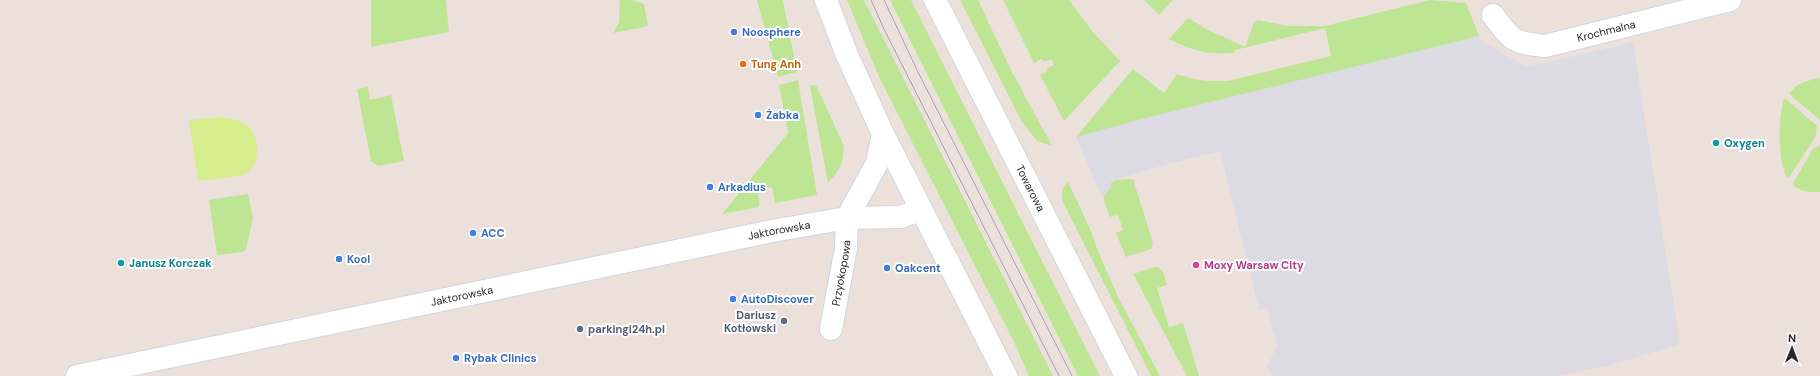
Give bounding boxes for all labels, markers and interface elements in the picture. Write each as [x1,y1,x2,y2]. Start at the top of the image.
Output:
street label: Krochmalna [1575,17,1637,45]
place label: Noosphere [742,25,801,39]
marker: Noosphere [729,27,739,37]
place label: Tung Anh [751,57,801,71]
marker: Tung Anh [738,59,748,69]
place label: Żabka [766,108,799,122]
marker: Żabka [753,110,763,120]
place label: Oxygen [1724,136,1765,150]
marker: Oxygen [1711,138,1721,148]
street label: Towarowa [1013,163,1048,214]
place label: Arkadius [718,180,766,194]
marker: Arkadius [705,182,715,192]
street label: Jaktorowska [746,217,811,243]
place label: ACC [481,226,505,240]
marker: ACC [468,228,478,238]
street label: Przyokopowa [828,240,853,307]
place label: Kool [347,252,370,266]
marker: Kool [334,254,344,264]
place label: Janusz Korczak [129,256,212,270]
marker: Janusz Korczak [116,258,126,268]
place label: Moxy Warsaw City [1204,258,1304,272]
marker: Moxy Warsaw City [1191,260,1201,270]
place label: Oakcent [895,261,941,275]
marker: Oakcent [882,263,892,273]
street label: Jaktorowska [429,282,494,309]
place label: AutoDiscover [741,292,814,306]
marker: AutoDiscover [728,294,738,304]
place label: Dariusz Kotłowski [724,308,776,335]
marker: Dariusz Kotłowski [779,316,789,326]
place label: parkingi24h.pl [588,322,665,336]
marker: parkingi24h.pl [575,324,585,334]
north arrow [1772,328,1812,368]
text: N [1788,331,1796,345]
place label: Rybak Clinics [464,351,537,365]
marker: Rybak Clinics [451,353,461,363]

